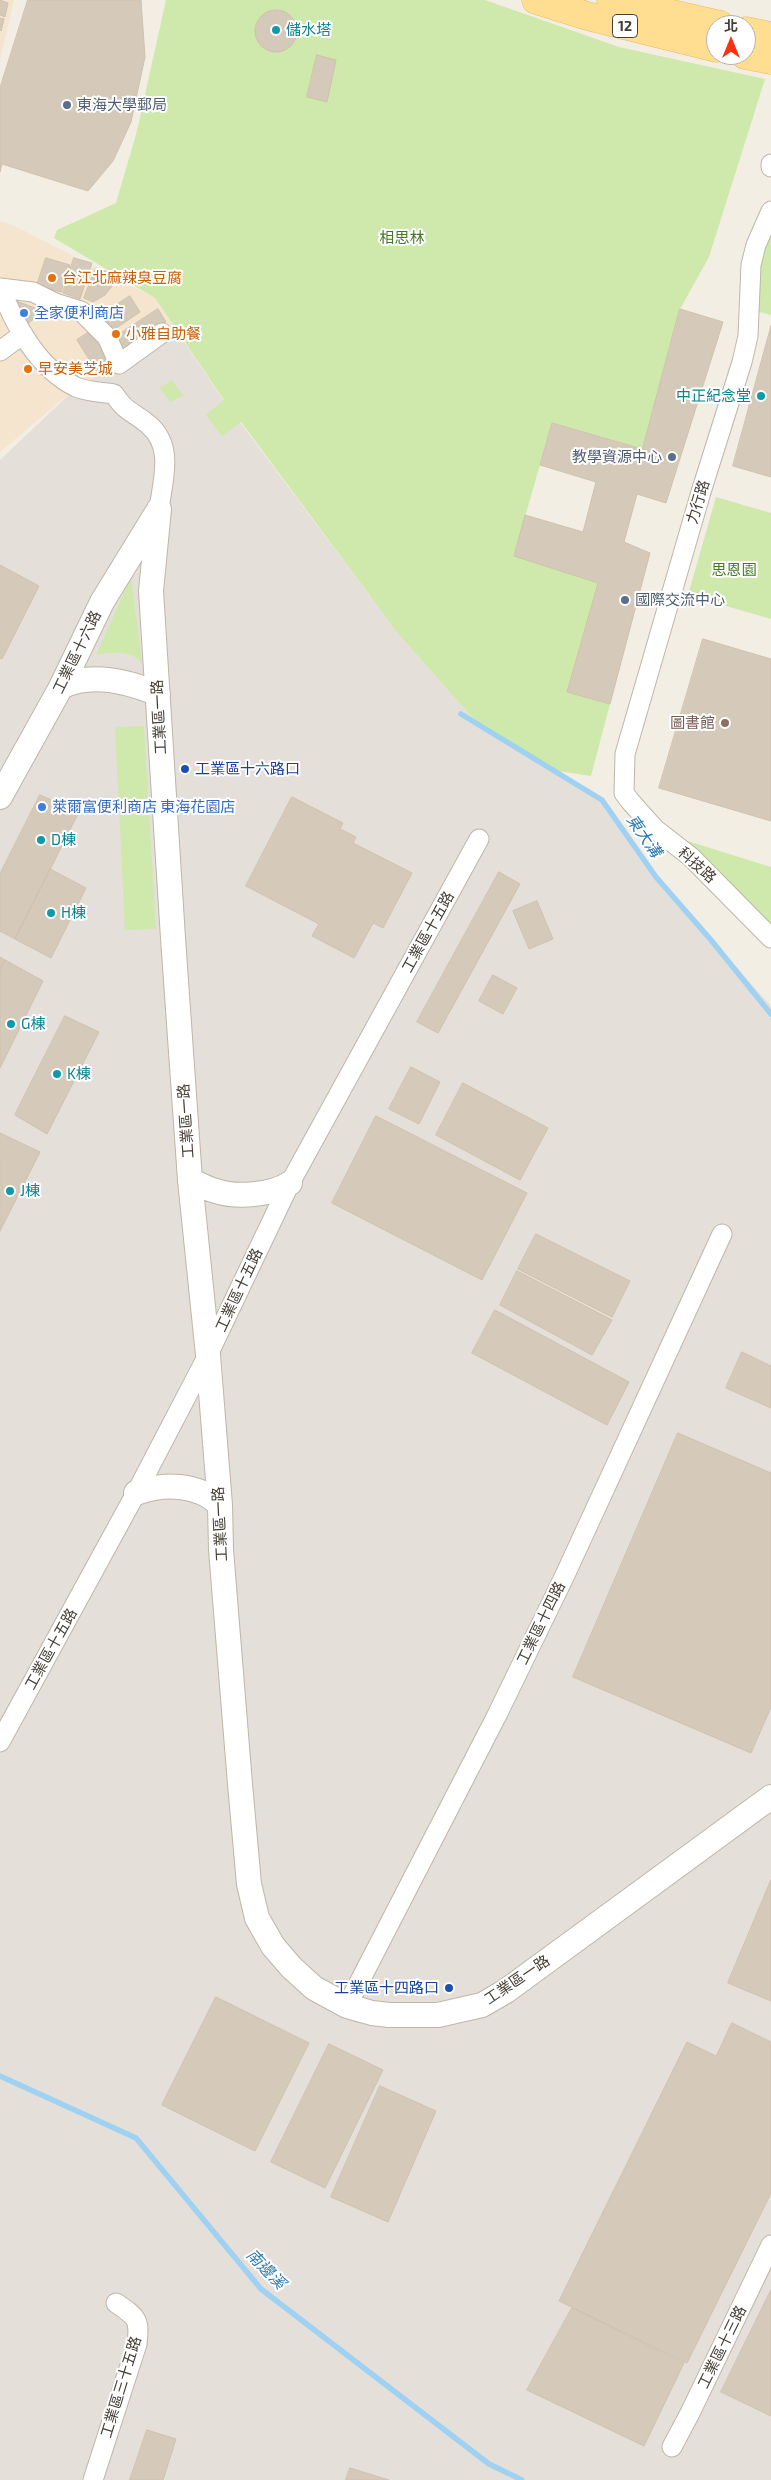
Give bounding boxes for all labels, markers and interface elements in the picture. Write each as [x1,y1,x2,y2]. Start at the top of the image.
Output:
road number: 12 [612,15,638,38]
north arrow [706,15,756,65]
text: 北 [724,17,738,34]
place label: 儲水塔 [286,21,331,39]
marker: 儲水塔 [270,24,282,36]
place label: 東海大學郵局 [77,96,167,114]
marker: 東海大學郵局 [61,99,73,111]
park label: 相思林 [380,229,424,247]
place label: 台江北麻辣臭豆腐 [62,269,182,287]
marker: 台江北麻辣臭豆腐 [46,272,58,284]
place label: 全家便利商店 [34,304,124,322]
marker: 全家便利商店 [18,307,30,319]
place label: 小雅自助餐 [126,325,201,343]
marker: 小雅自助餐 [110,328,122,340]
place label: 早安美芝城 [38,360,113,378]
marker: 早安美芝城 [22,363,34,375]
place label: 中正紀念堂 [676,387,751,405]
marker: 中正紀念堂 [755,390,767,402]
place label: 教學資源中心 [572,448,662,466]
marker: 教學資源中心 [666,451,678,463]
street label: 力行路 [683,478,713,526]
park label: 思恩園 [712,561,756,579]
place label: 國際交流中心 [635,591,725,609]
marker: 國際交流中心 [619,594,631,606]
street label: 工業區十六路 [49,608,105,696]
street label: 工業區一路 [148,679,170,755]
place label: 圖書館 [670,714,715,732]
marker: 圖書館 [719,717,731,729]
place label: 工業區十六路口 [195,760,300,778]
marker: 工業區十六路口 [179,763,191,775]
place label: 萊爾富便利商店 東海花園店 [52,798,235,816]
marker: 萊爾富便利商店 東海花園店 [36,801,48,813]
water label: 東大溝 [622,811,666,861]
place label: D棟 [51,831,76,849]
marker: D棟 [35,834,47,846]
street label: 科技路 [674,843,720,887]
street label: 工業區十五路 [398,888,458,976]
place label: H棟 [61,904,86,922]
marker: H棟 [45,907,57,919]
place label: G棟 [21,1015,45,1033]
marker: G棟 [5,1018,17,1030]
place label: K棟 [67,1065,91,1083]
marker: K棟 [51,1068,63,1080]
street label: 工業區一路 [174,1083,198,1159]
place label: J棟 [20,1182,40,1200]
marker: J棟 [4,1185,16,1197]
street label: 工業區十五路 [212,1245,266,1335]
street label: 工業區一路 [209,1486,231,1562]
street label: 工業區十四路 [513,1579,569,1667]
street label: 工業區十五路 [21,1605,81,1693]
street label: 工業區一路 [481,1952,553,2008]
place label: 工業區十四路口 [334,1979,439,1997]
marker: 工業區十四路口 [443,1982,455,1994]
water label: 南邊溪 [242,2245,290,2293]
street label: 工業區十三路 [694,2303,750,2391]
street label: 工業區三十五路 [97,2334,145,2440]

